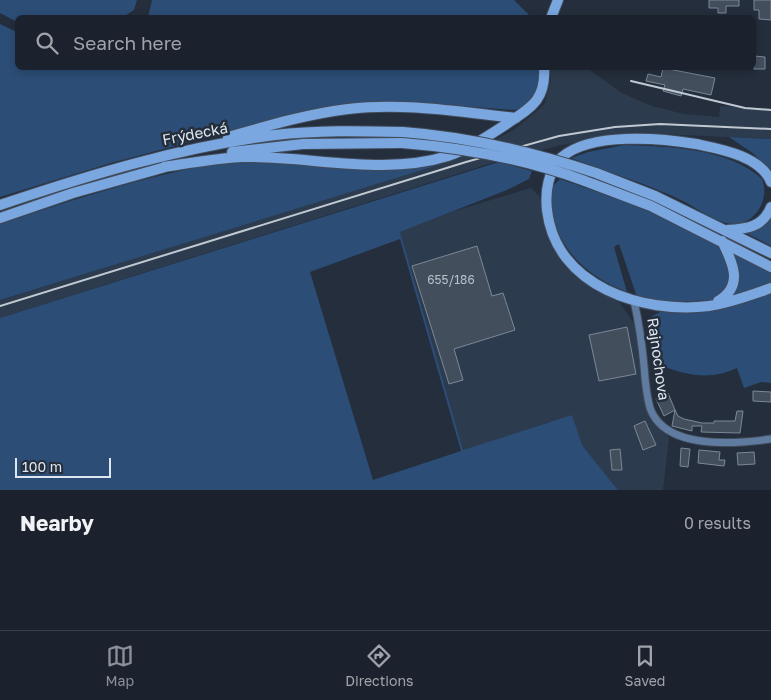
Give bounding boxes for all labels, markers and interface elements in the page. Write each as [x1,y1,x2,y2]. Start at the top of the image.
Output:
search box [15,15,756,70]
icon: search [33,29,61,57]
text: Search here [73,31,182,54]
street label: Frýdecká [161,118,229,148]
house number: 655/186 [427,272,475,287]
street label: Rajnochova [644,316,674,401]
scale bar [15,455,111,478]
text: 100 m [22,458,62,475]
text: Nearby [20,510,94,536]
text: 0 results [684,513,751,533]
tab: Map [106,642,134,689]
tab: Directions [345,642,414,689]
tab: Saved [625,642,665,689]

